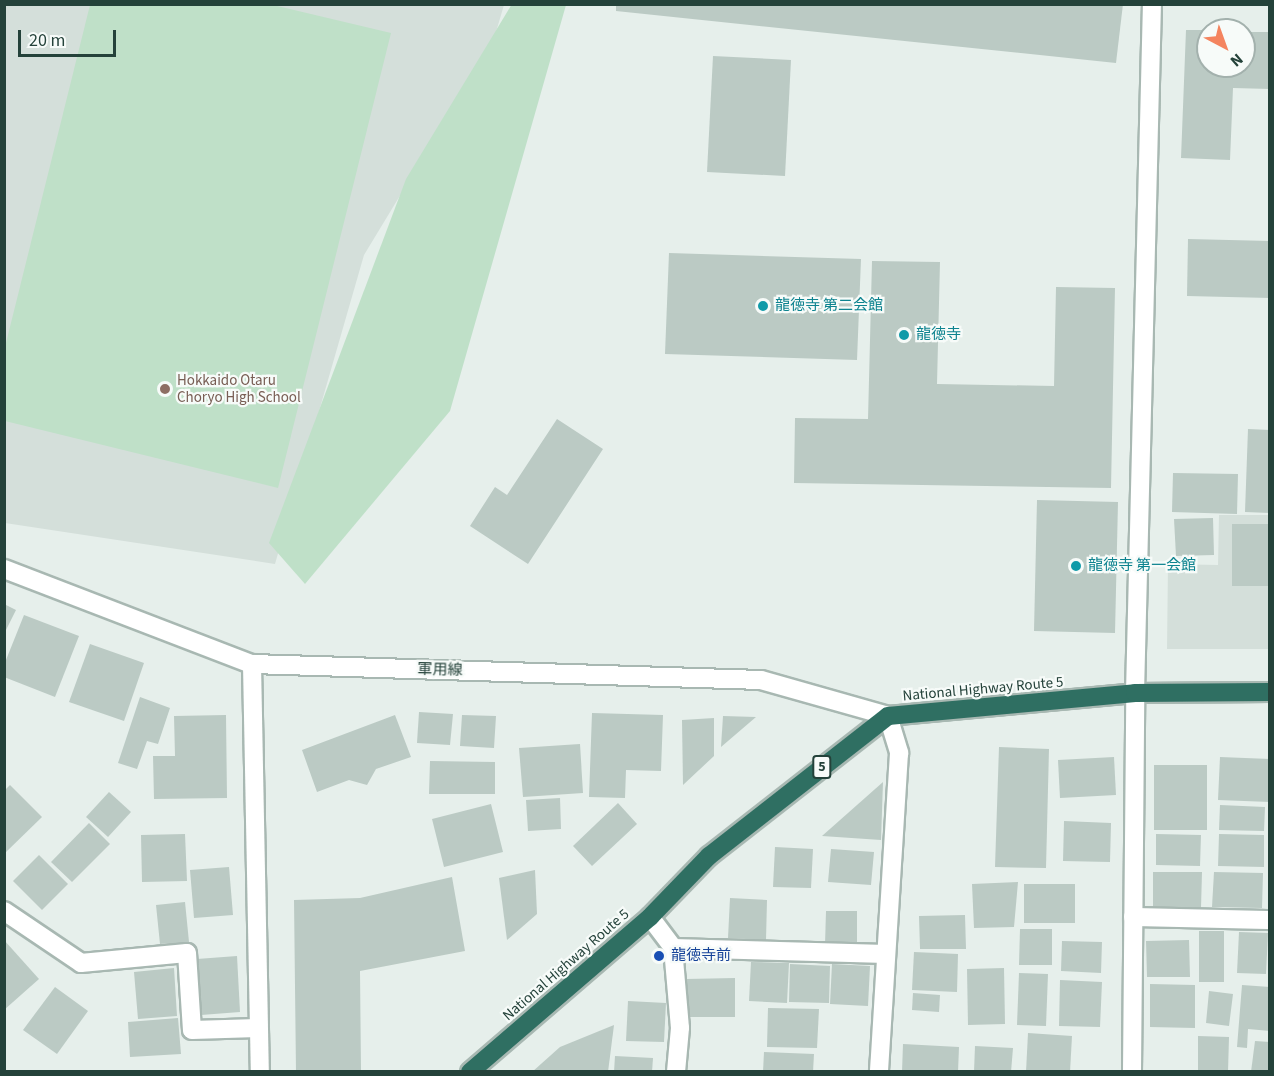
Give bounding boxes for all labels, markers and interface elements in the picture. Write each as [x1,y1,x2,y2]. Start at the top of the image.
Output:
scale bar [21,18,118,56]
north arrow [1196,18,1256,78]
text: 20 m [29,28,65,53]
text: N [1225,48,1248,72]
place label: 龍徳寺 第二会館 [775,297,883,315]
marker: 龍徳寺 第二会館 [756,299,770,313]
place label: 龍徳寺 [916,326,961,344]
marker: 龍徳寺 [897,328,911,342]
place label: Hokkaido Otaru Choryo High School [177,371,301,406]
marker: Hokkaido Otaru Choryo High School [158,382,172,396]
place label: 龍徳寺 第一会館 [1088,557,1196,575]
marker: 龍徳寺 第一会館 [1069,559,1083,573]
street label: 軍用線 [417,661,463,679]
street label: National Highway Route 5 [902,673,1064,705]
road number: 5 [812,756,832,778]
street label: National Highway Route 5 [499,905,633,1025]
place label: 龍徳寺前 [671,947,731,965]
marker: 龍徳寺前 [652,949,666,963]

